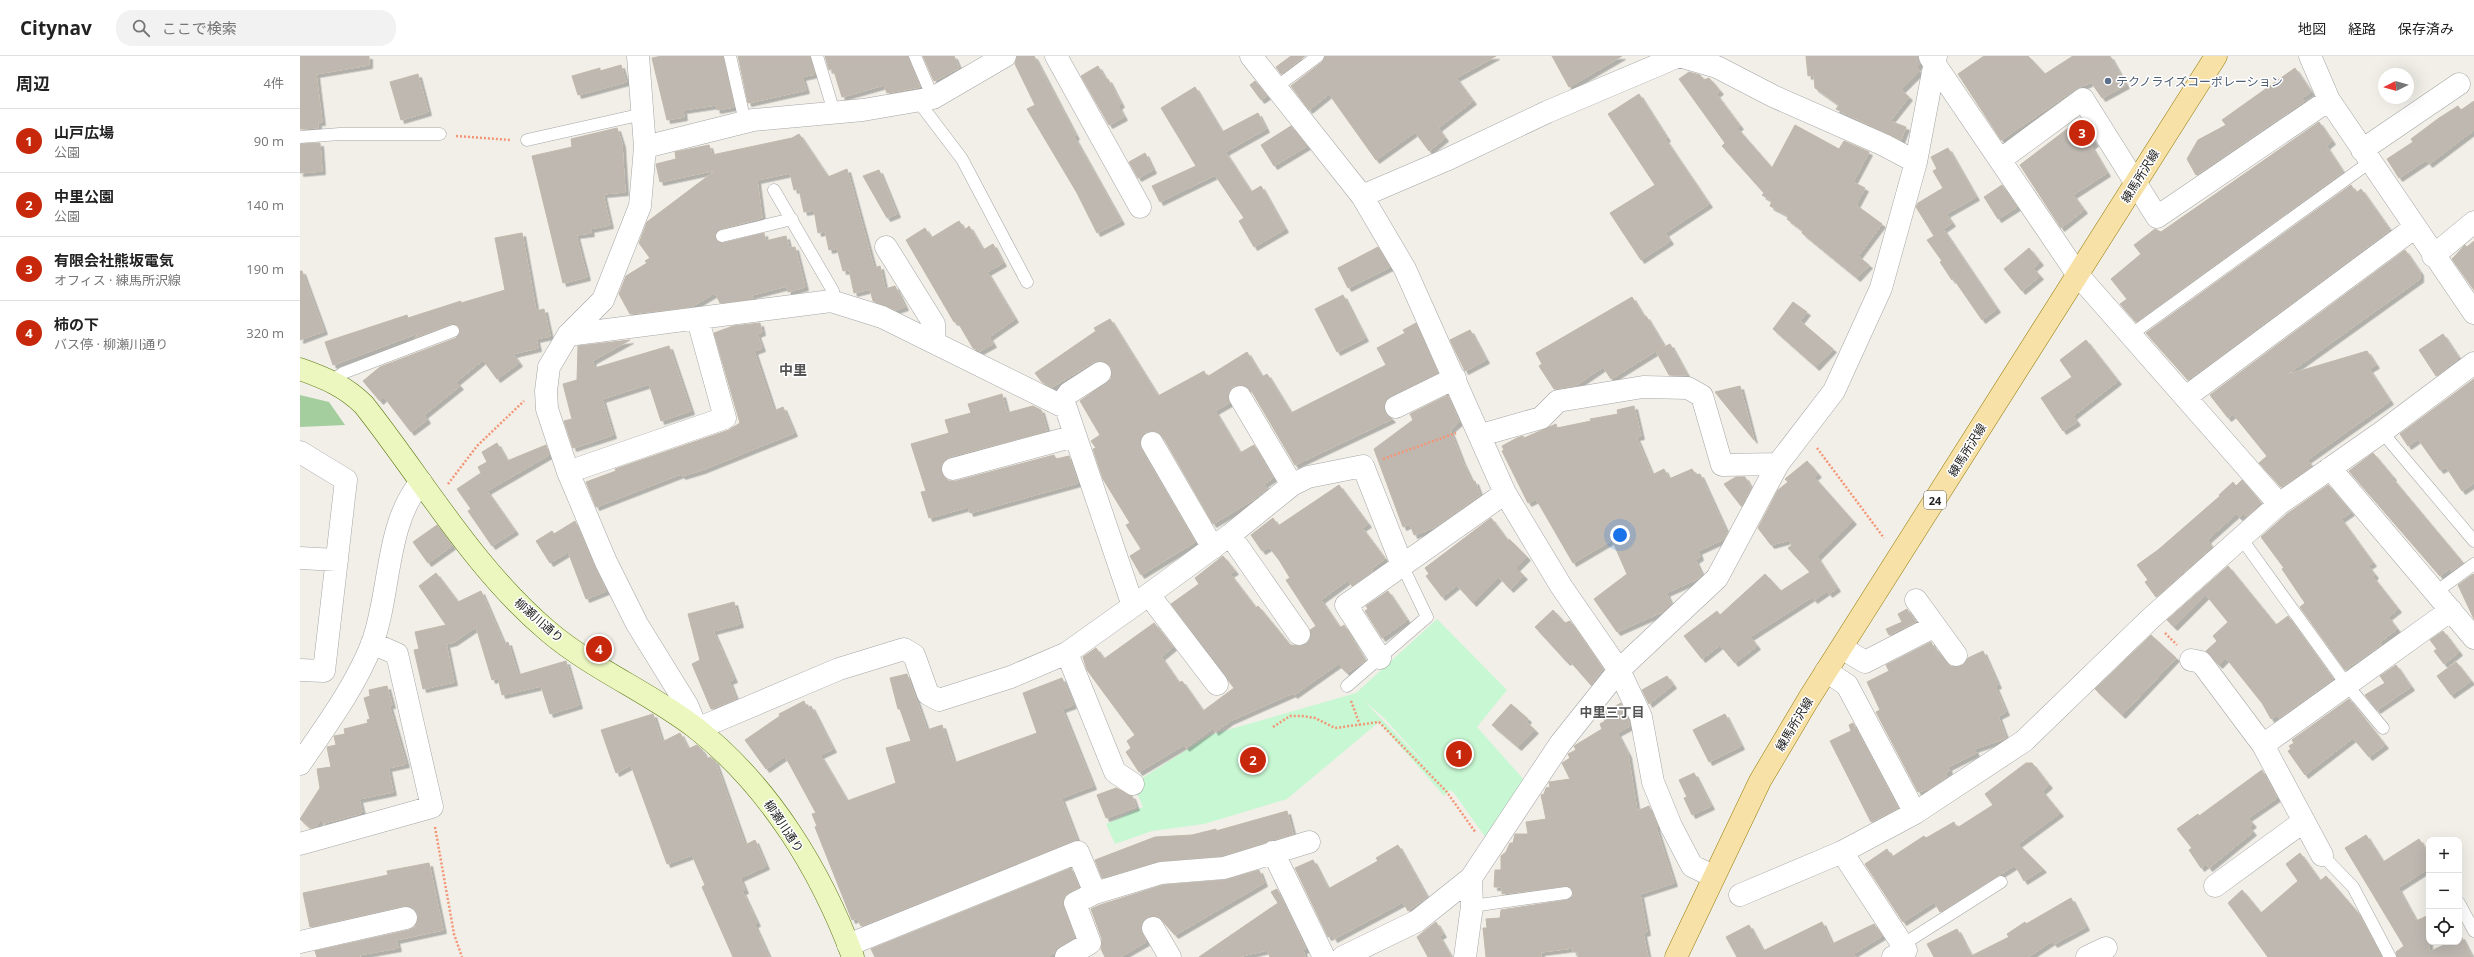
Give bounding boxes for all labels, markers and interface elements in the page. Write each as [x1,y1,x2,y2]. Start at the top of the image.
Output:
search box [116,10,396,46]
text: Citynav [20,15,92,41]
icon: search [130,17,152,39]
text: ここで検索 [162,18,237,38]
text: 地図 [2298,19,2326,38]
text: 経路 [2348,19,2376,38]
text: 保存済み [2398,19,2454,38]
north arrow [2378,68,2414,104]
text: 周辺 [16,72,50,95]
place label: テクノライズコーポレーション [2116,73,2283,90]
text: 4件 [264,74,284,92]
marker: テクノライズコーポレーション [2103,76,2113,86]
pin: 3 [2069,118,2095,148]
text: 山戸広場 [54,122,114,142]
text: 1 [25,132,33,150]
text: 90 m [254,132,284,150]
text: 公園 [54,143,80,161]
street label: 練馬所沢線 [2117,146,2163,206]
text: 中里公園 [54,186,114,206]
text: 2 [25,196,33,214]
text: 140 m [246,196,284,214]
text: 公園 [54,207,80,225]
text: 有限会社熊坂電気 [54,250,174,270]
text: 3 [25,260,33,278]
text: 190 m [246,260,284,278]
text: オフィス · 練馬所沢線 [54,271,181,289]
text: 柿の下 [54,314,99,334]
text: 4 [25,324,33,342]
text: 320 m [246,324,284,342]
text: バス停 · 柳瀬川通り [54,335,168,353]
district label: 中里 [779,360,807,379]
street label: 練馬所沢線 [1944,420,1990,480]
road number: 24 [1924,491,1946,509]
your location [1610,525,1630,545]
street label: 柳瀬川通り [511,594,567,646]
pin: 4 [586,634,612,664]
street label: 練馬所沢線 [1771,694,1817,754]
district label: 中里三丁目 [1579,703,1645,721]
pin: 1 [1446,739,1472,769]
pin: 2 [1240,745,1266,775]
street label: 柳瀬川通り [760,796,808,856]
map controls [2426,837,2462,945]
button: + [2426,837,2462,873]
button: − [2426,873,2462,909]
button: locate [2426,909,2462,945]

